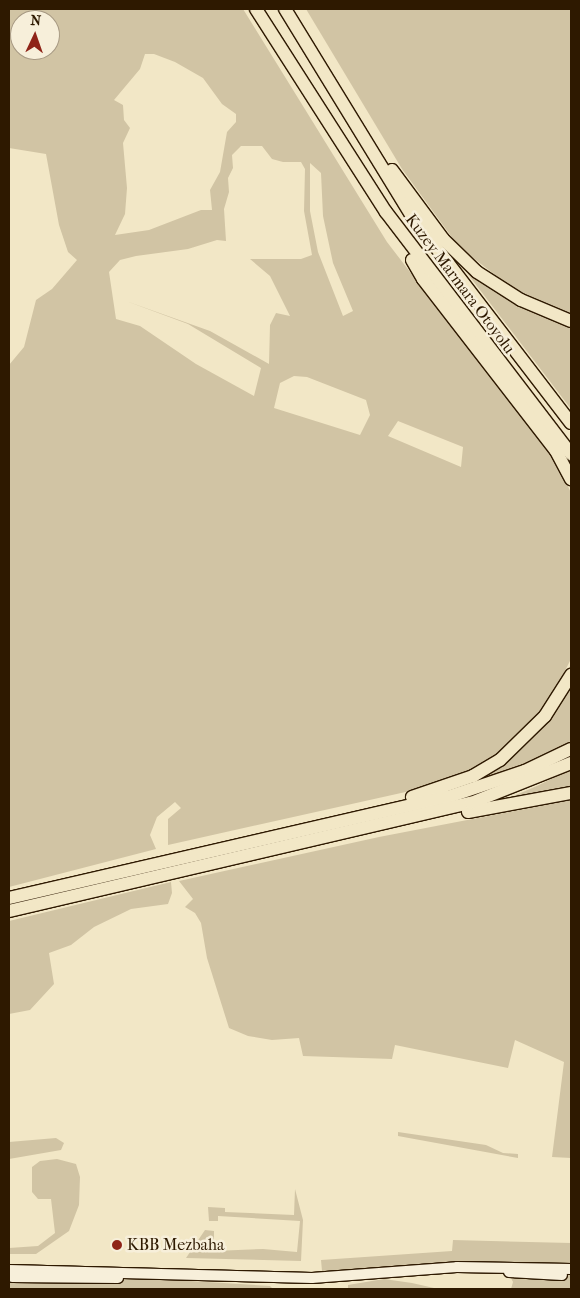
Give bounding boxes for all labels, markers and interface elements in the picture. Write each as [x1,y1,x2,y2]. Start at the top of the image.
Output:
north arrow [10,10,60,60]
text: N [30,12,42,29]
street label: Kuzey Marmara Otoyolu [401,210,519,358]
place label: KBB Mezbaha [127,1235,224,1255]
marker: KBB Mezbaha [111,1239,123,1251]

